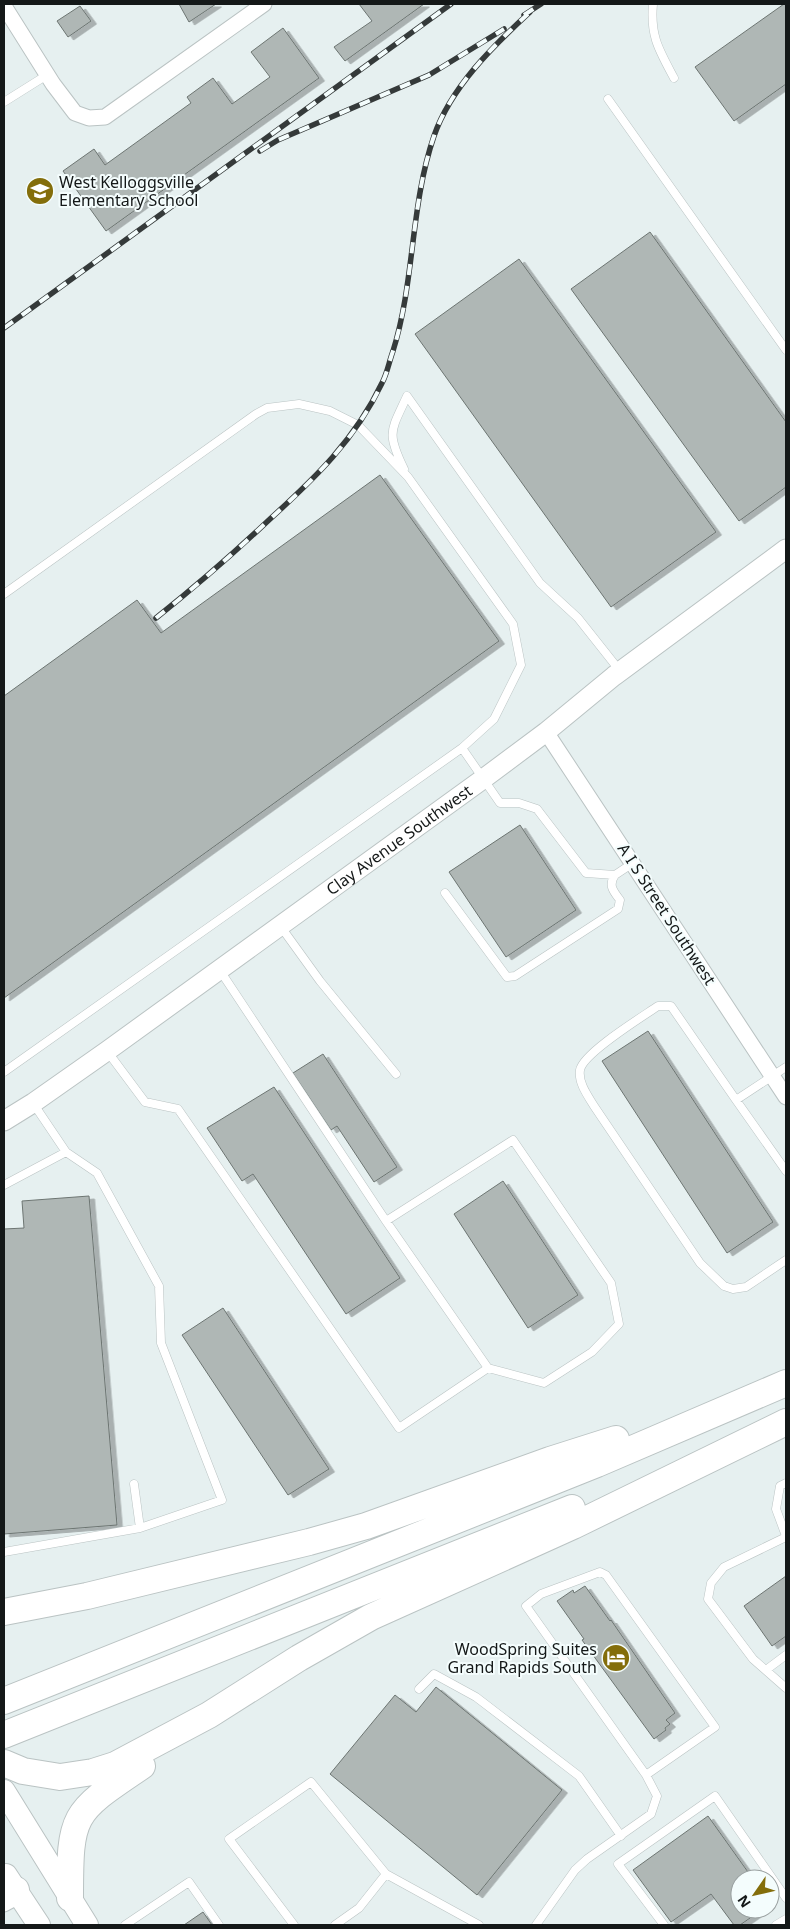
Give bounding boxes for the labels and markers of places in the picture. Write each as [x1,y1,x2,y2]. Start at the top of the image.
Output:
place label: West Kelloggsville Elementary School [59,171,198,211]
school or university icon: West Kelloggsville Elementary School [25,176,55,206]
place label: WoodSpring Suites Grand Rapids South [448,1638,597,1678]
hotel icon: WoodSpring Suites Grand Rapids South [601,1643,631,1673]

